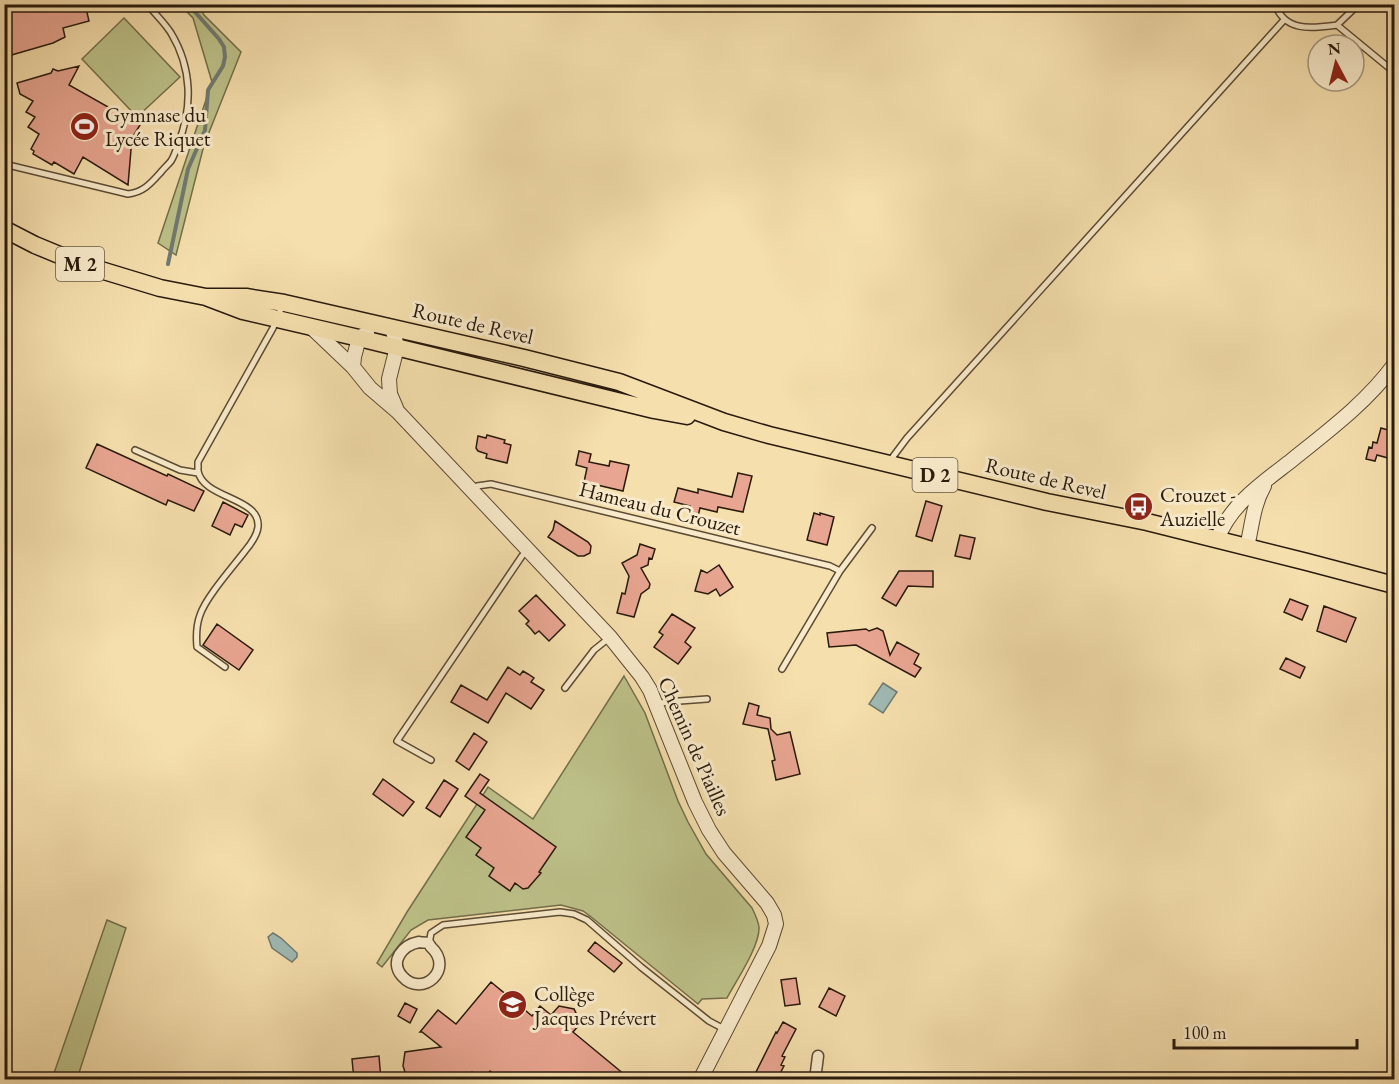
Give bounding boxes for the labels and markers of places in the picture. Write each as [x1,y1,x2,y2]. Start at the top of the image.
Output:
place label: Gymnase du Lycée Riquet [105,101,211,152]
sports icon: Gymnase du Lycée Riquet [68,110,100,142]
place label: Crouzet - Auzielle [1159,481,1236,532]
bus stop icon: Crouzet - Auzielle [1123,490,1155,522]
place label: Collège Jacques Prévert [532,980,657,1031]
school or university icon: Collège Jacques Prévert [497,989,529,1021]

